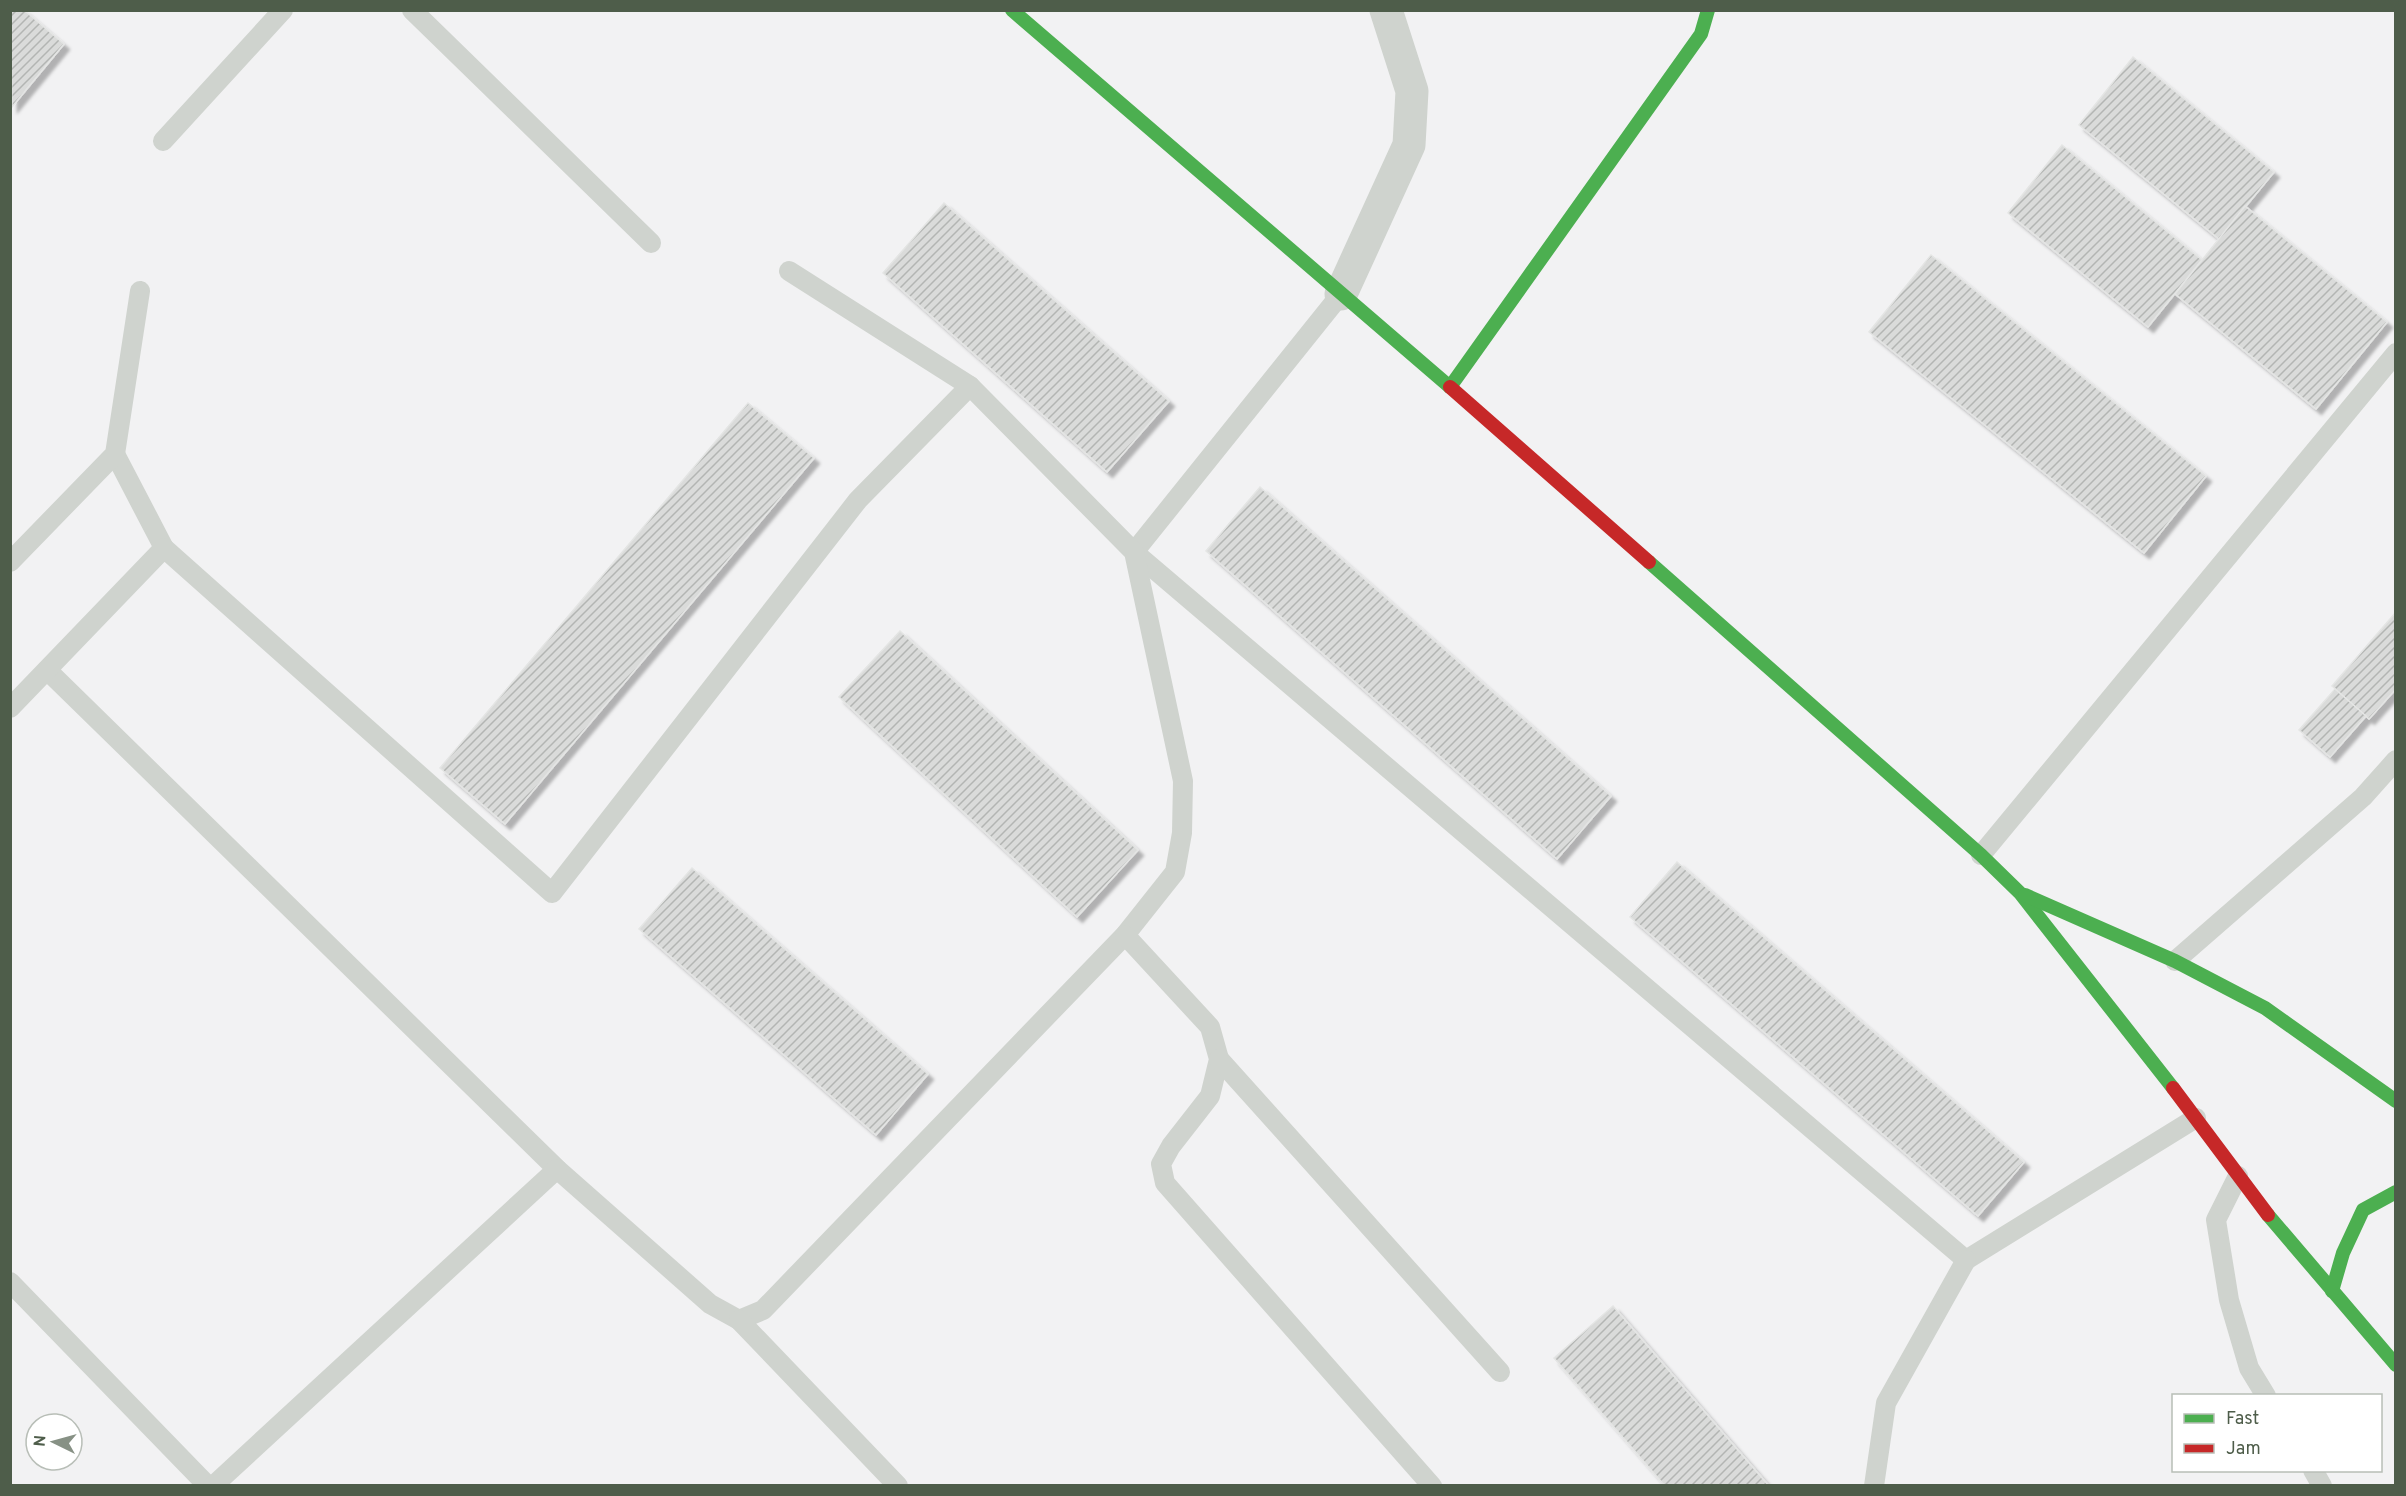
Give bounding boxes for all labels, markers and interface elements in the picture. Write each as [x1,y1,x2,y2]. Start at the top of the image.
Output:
legend [2172,1394,2382,1472]
text: Fast [2226,1408,2259,1431]
north arrow [24,1412,84,1472]
text: N [31,1434,52,1447]
text: Jam [2226,1438,2261,1461]

